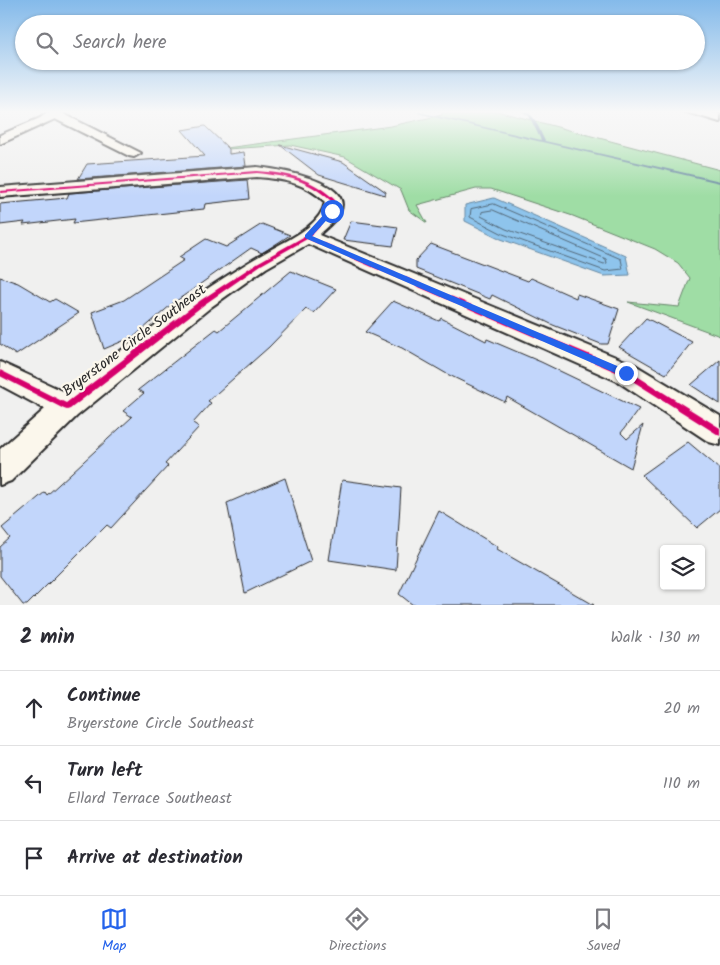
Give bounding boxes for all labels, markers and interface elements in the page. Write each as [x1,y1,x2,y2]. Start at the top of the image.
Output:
search box [15,15,705,70]
text: Search here [73,28,167,58]
icon: search [33,29,61,57]
route start [321,200,344,223]
street label: Bryerstone Circle Southeast [57,278,212,403]
route end [615,362,638,385]
map controls [660,545,705,590]
button: layers [660,545,705,590]
text: 2 min [20,621,75,654]
text: Walk · 130 m [611,625,700,650]
text: Continue [67,681,140,711]
icon: ahead [20,694,48,722]
text: 20 m [664,696,700,721]
text: Bryerstone Circle Southeast [67,711,254,736]
text: Turn left [67,756,142,786]
icon: left [20,769,48,797]
text: 110 m [663,771,700,796]
text: Ellard Terrace Southeast [67,786,232,811]
text: Arrive at destination [67,843,243,873]
icon: arrive [20,844,48,872]
tab: Map [100,905,128,957]
tab: Directions [328,905,386,957]
tab: Saved [587,905,620,957]

